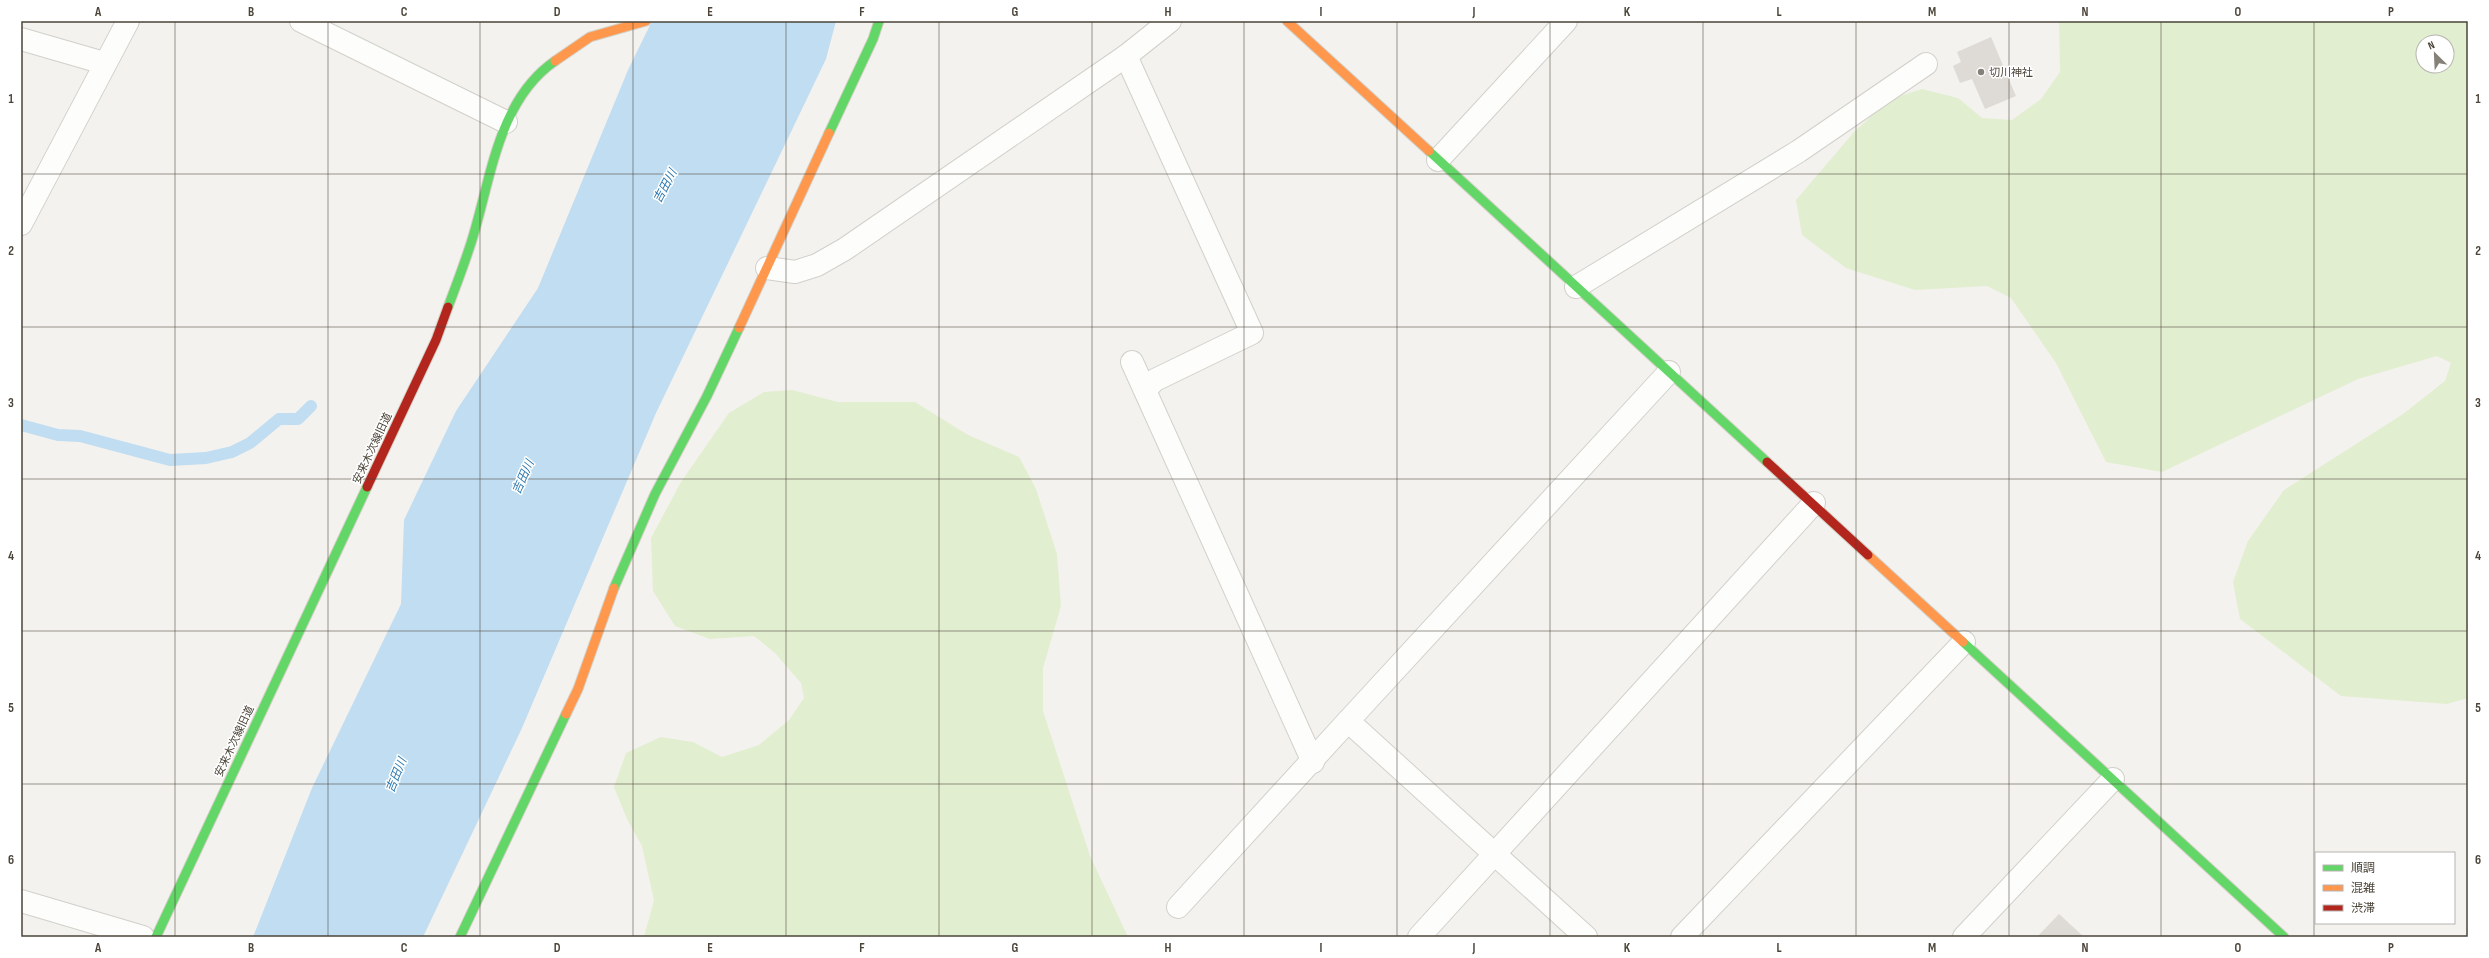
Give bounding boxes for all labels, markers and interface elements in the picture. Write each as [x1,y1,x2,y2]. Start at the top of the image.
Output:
text: A [94,4,102,20]
text: B [248,4,254,20]
text: C [401,4,408,20]
text: D [554,4,561,20]
text: E [707,4,713,20]
text: F [859,4,865,20]
text: G [1012,4,1019,20]
text: H [1165,4,1172,20]
text: I [1320,4,1323,20]
text: J [1472,4,1476,20]
text: K [1624,4,1631,20]
text: L [1776,4,1782,20]
text: M [1928,4,1936,20]
text: N [2082,4,2089,20]
text: O [2235,4,2242,20]
text: P [2388,4,2394,20]
north arrow [2415,34,2455,74]
text: N [2426,38,2437,52]
place label: 切川神社 [1989,66,2033,79]
marker: 切川神社 [1976,67,1986,77]
text: 1 [8,91,14,107]
text: 1 [2475,91,2481,107]
water label: 吉田川 [650,165,681,206]
text: 2 [8,243,14,259]
text: 2 [2475,243,2481,259]
text: 3 [8,395,14,411]
text: 3 [2475,395,2481,411]
street label: 安来木次線旧道 [350,411,395,486]
water label: 吉田川 [509,456,538,497]
text: 4 [8,548,14,564]
text: 4 [2475,548,2481,564]
text: 5 [8,700,14,716]
text: 5 [2475,700,2481,716]
street label: 安来木次線旧道 [212,704,257,779]
water label: 吉田川 [383,754,411,795]
text: 6 [8,852,14,868]
legend [2315,852,2455,924]
text: 6 [2475,852,2481,868]
text: 順調 [2351,861,2375,876]
text: 混雑 [2351,881,2375,896]
text: 渋滞 [2351,901,2375,916]
text: A [94,940,102,956]
text: B [248,940,254,956]
text: C [401,940,408,956]
text: D [554,940,561,956]
text: E [707,940,713,956]
text: F [859,940,865,956]
text: G [1012,940,1019,956]
text: H [1165,940,1172,956]
text: I [1320,940,1323,956]
text: J [1472,940,1476,956]
text: K [1624,940,1631,956]
text: L [1776,940,1782,956]
text: M [1928,940,1936,956]
text: N [2082,940,2089,956]
text: O [2235,940,2242,956]
text: P [2388,940,2394,956]

